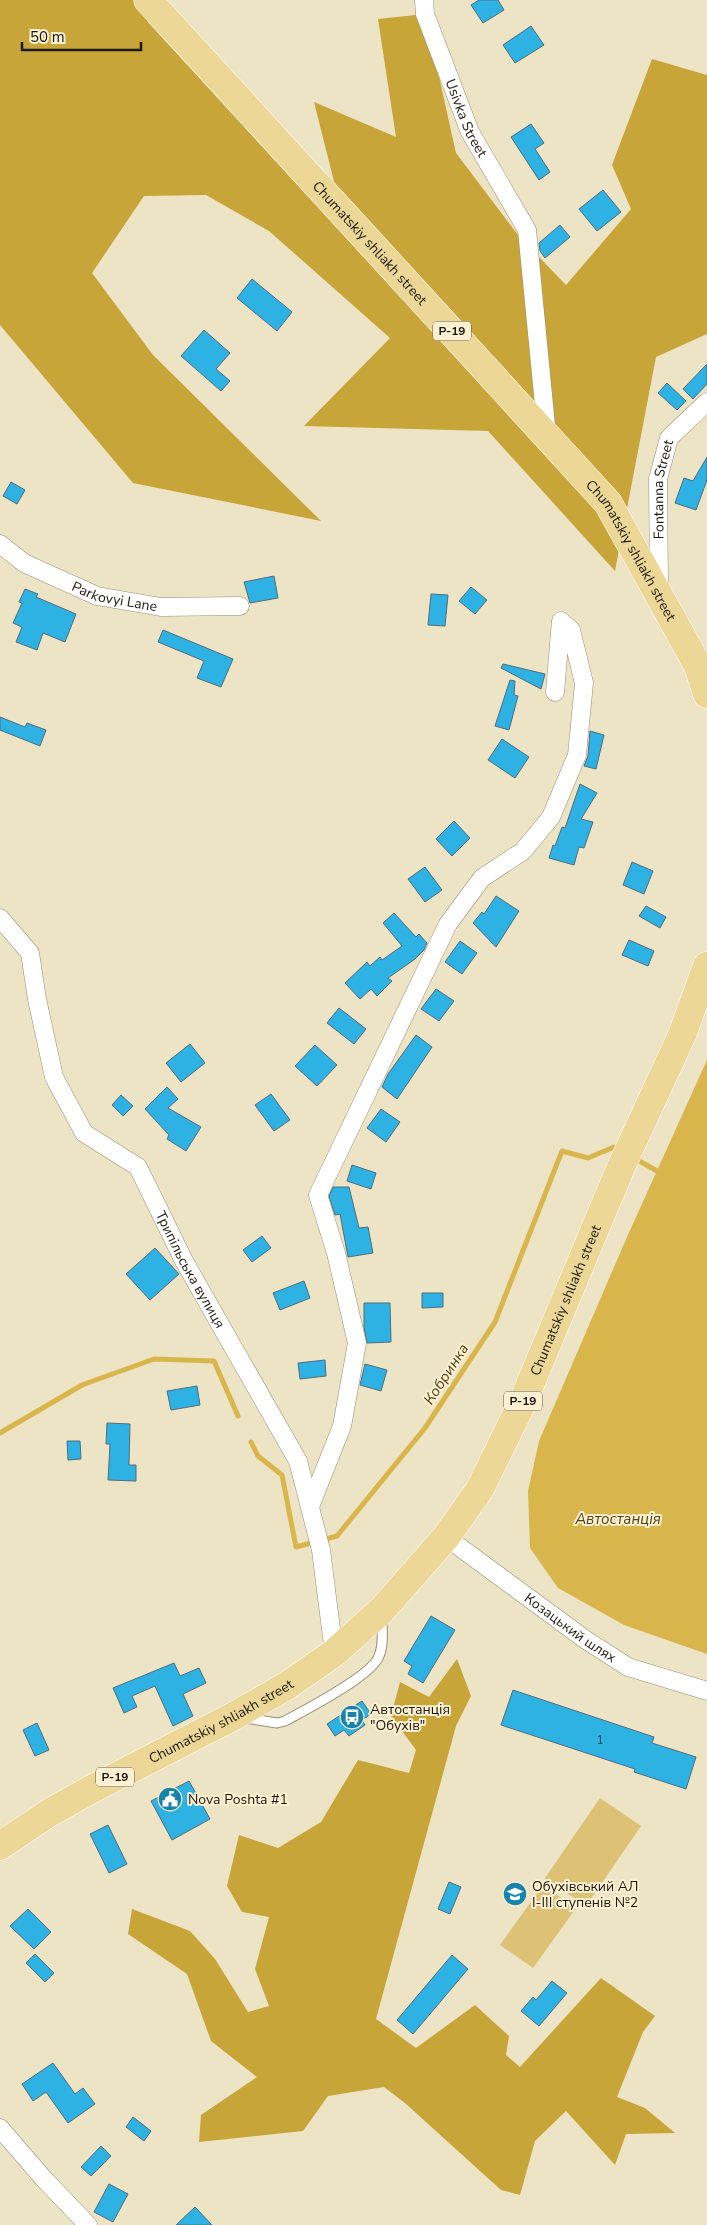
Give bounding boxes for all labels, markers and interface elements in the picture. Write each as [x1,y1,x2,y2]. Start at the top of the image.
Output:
scale bar [22,20,141,52]
text: 50 m [30,27,65,47]
street label: Usivka Street [441,76,492,161]
street label: Chumatskiy shliakh street [308,177,432,309]
road number: Р-19 [433,322,471,341]
street label: Fontanna Street [648,437,678,539]
street label: Chumatskiy shliakh street [582,476,681,624]
street label: Parkovyi Lane [69,576,159,616]
street label: Трипільська вулиця [151,1208,230,1332]
street label: Chumatskiy shliakh street [525,1222,605,1378]
water label: Кобринка [419,1340,473,1408]
road number: Р-19 [504,1392,542,1410]
water label: Автостанція [574,1509,661,1529]
street label: Козацький шлях [521,1588,621,1667]
street label: Chumatskiy shliakh street [145,1675,297,1768]
place label: Автостанція "Обухів" [370,1700,450,1735]
bus stop icon: Автостанція "Обухів" [339,1704,365,1730]
house number: 1 [597,1733,603,1748]
road number: Р-19 [96,1768,134,1786]
public building icon: Nova Poshta #1 [157,1786,183,1812]
place label: Nova Poshta #1 [188,1790,288,1809]
place label: Обухівський АЛ І-ІІІ ступенів №2 [532,1877,638,1912]
school or university icon: Обухівський АЛ І-ІІІ ступенів №2 [502,1881,528,1907]

